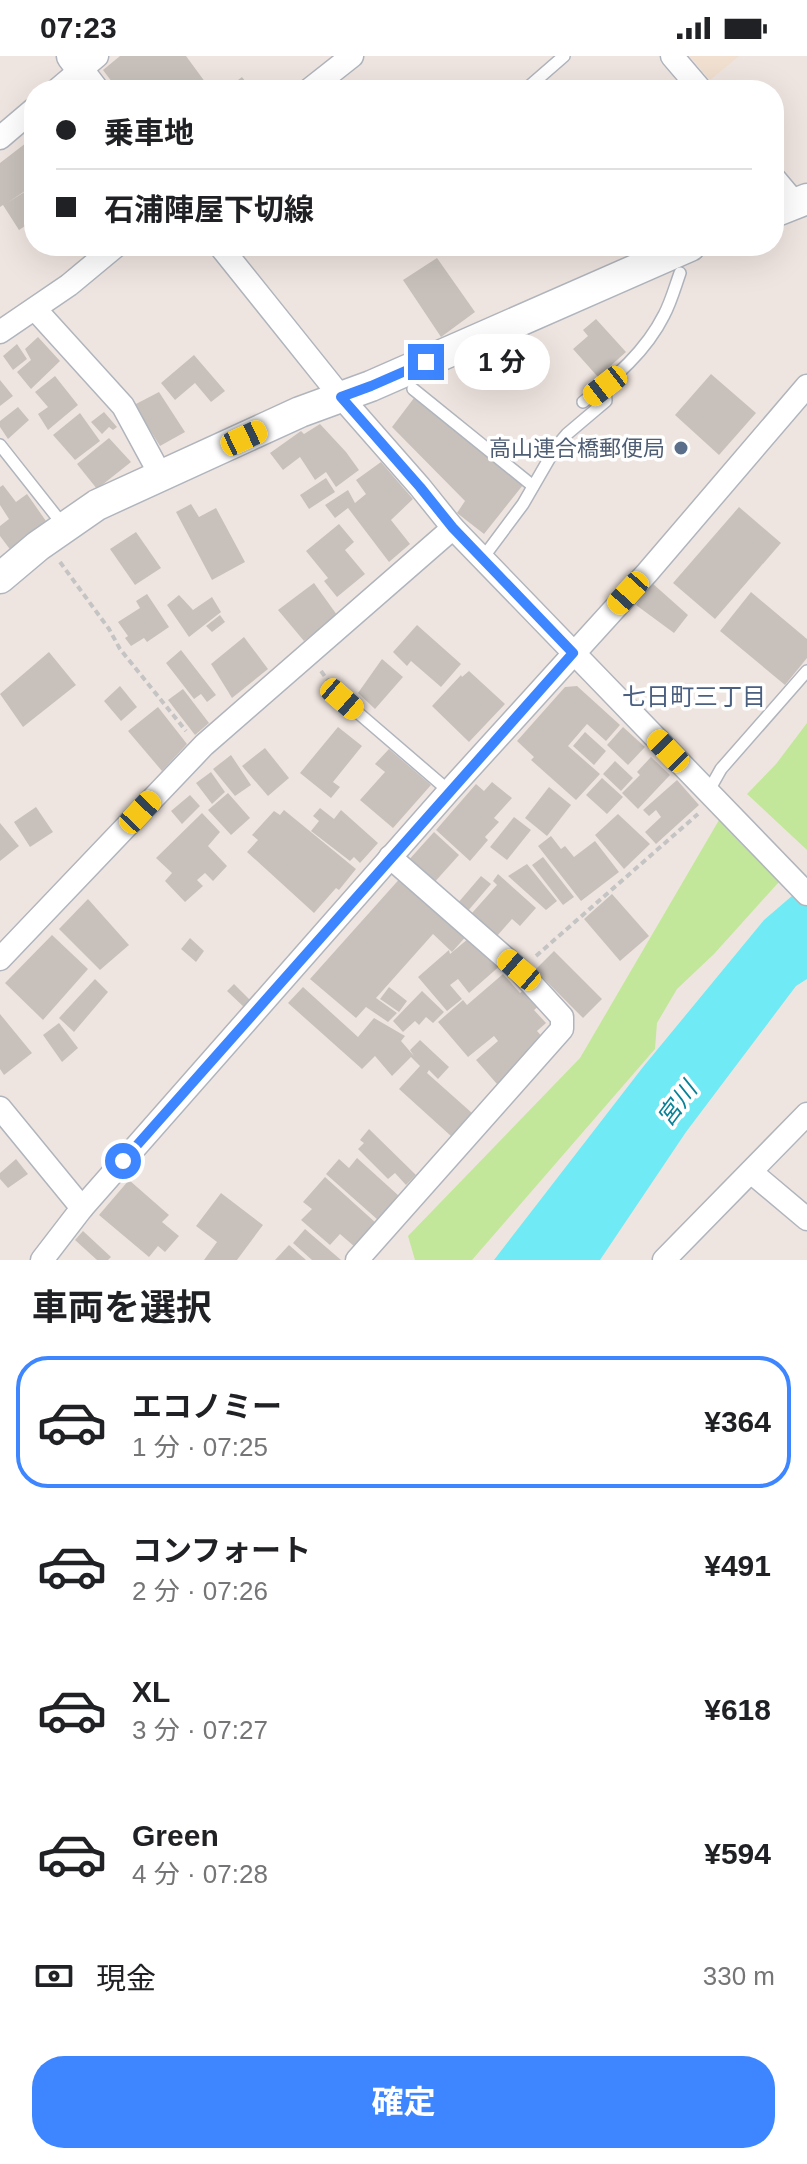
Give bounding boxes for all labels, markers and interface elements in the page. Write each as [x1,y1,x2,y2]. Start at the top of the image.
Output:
text: 07:23 [40,11,117,44]
text: 乗車地 [104,116,194,149]
text: 石浦陣屋下切線 [104,193,314,226]
callout: 1 分 [454,334,550,390]
route end [408,344,444,380]
text: 1 分 [478,347,526,377]
car [579,362,631,410]
car [217,417,271,459]
place label: 高山連合橋郵便局 [489,436,665,461]
marker: 高山連合橋郵便局 [672,439,690,457]
car [603,567,653,619]
car [316,674,368,724]
district label: 七日町三丁目 [622,683,766,710]
car [643,725,693,777]
car [115,786,165,838]
car [493,945,545,995]
water label: 宮川 [651,1074,704,1131]
route start [105,1143,141,1179]
text: 車両を選択 [32,1287,212,1328]
icon: car [36,1386,108,1458]
text: エコノミー [132,1390,282,1423]
text: ¥364 [704,1405,771,1438]
text: 1 分 · 07:25 [132,1432,268,1462]
icon: car [36,1530,108,1602]
text: コンフォート [132,1534,311,1567]
text: ¥491 [704,1549,771,1582]
text: 2 分 · 07:26 [132,1576,268,1606]
icon: car [36,1674,108,1746]
text: XL [132,1675,170,1708]
text: ¥618 [704,1693,771,1726]
text: 3 分 · 07:27 [132,1715,268,1745]
icon: car [36,1818,108,1890]
text: Green [132,1819,219,1852]
text: ¥594 [704,1837,771,1870]
text: 4 分 · 07:28 [132,1859,268,1889]
icon: cash [32,1954,76,1998]
text: 330 m [703,1961,775,1991]
text: 現金 [96,1962,156,1995]
button: 確定 [32,2056,775,2148]

